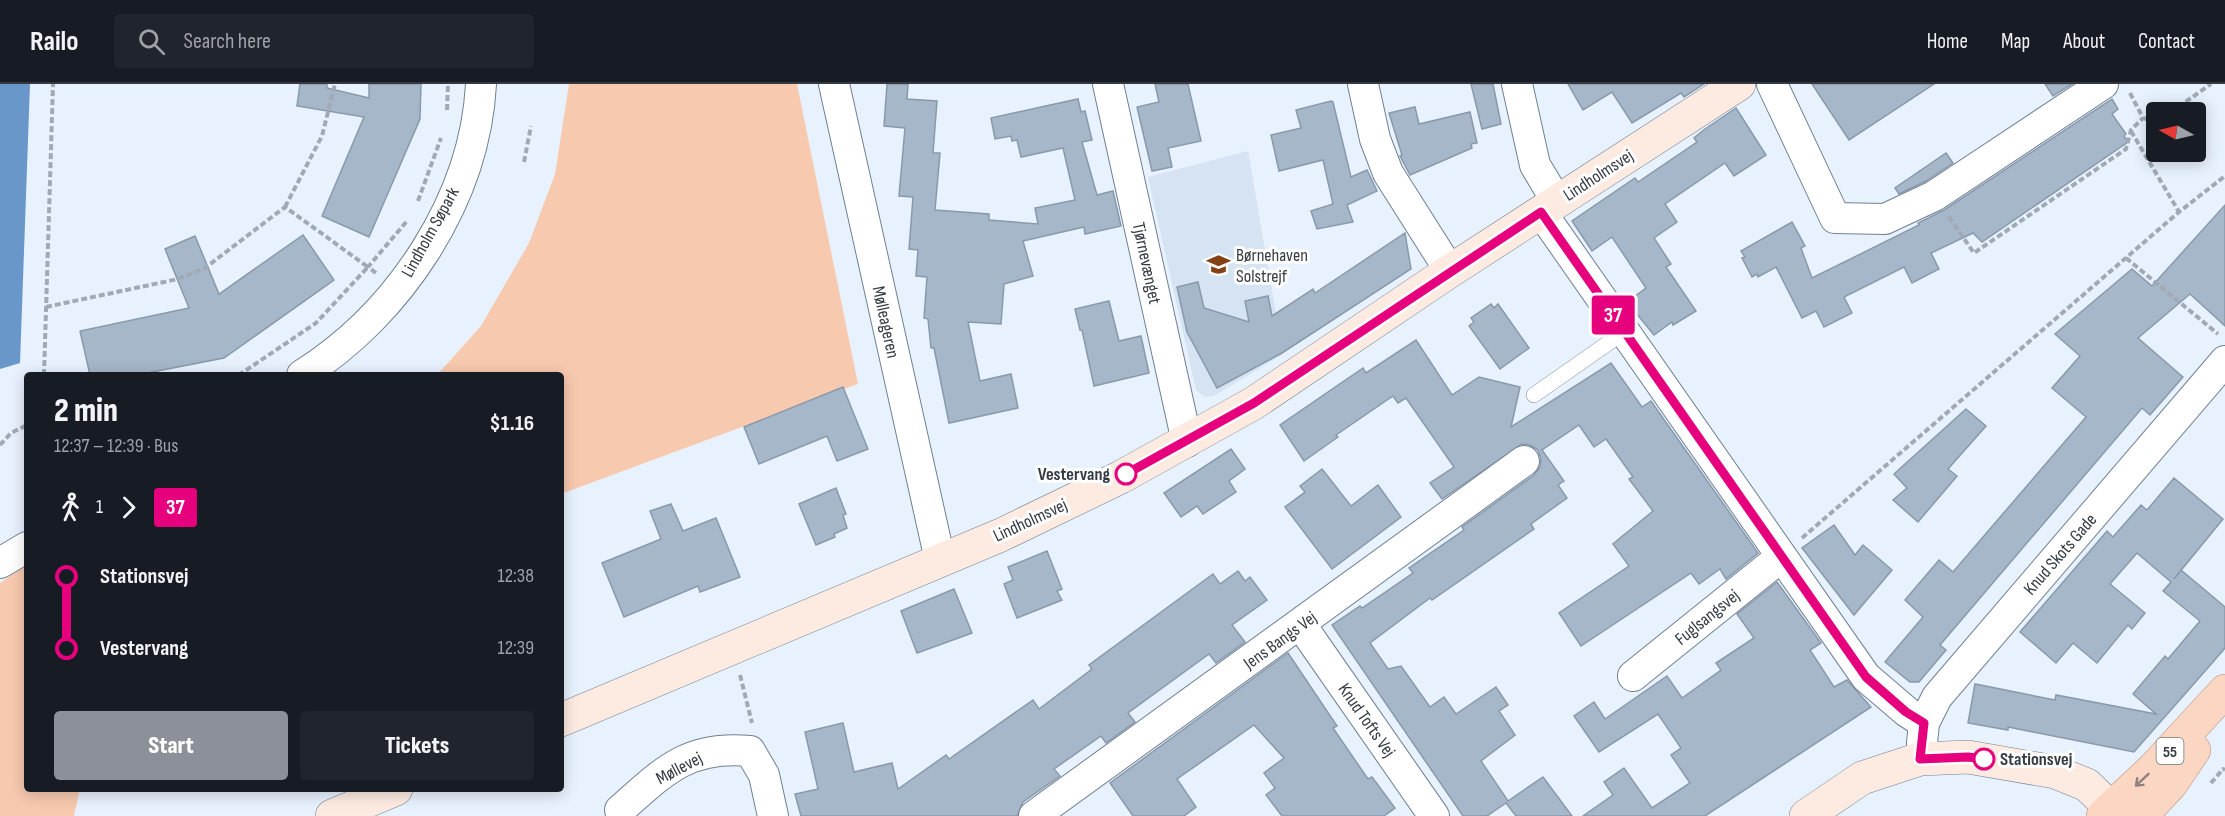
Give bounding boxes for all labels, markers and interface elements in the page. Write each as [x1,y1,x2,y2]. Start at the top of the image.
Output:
search box [114,14,534,68]
text: Railo [30,25,78,58]
icon: search [135,25,168,58]
text: Search here [183,28,271,55]
text: Home [1927,29,1968,54]
text: Map [2001,29,2030,54]
text: About [2063,29,2105,54]
text: Contact [2138,29,2195,54]
north arrow [2146,102,2206,162]
map controls [2146,102,2206,162]
street label: Lindholmsvej [1559,145,1637,206]
street label: Lindholm Søpark [397,183,464,281]
street label: Tjørnevænget [1128,220,1166,306]
place label: Børnehaven Solstrejf [1236,245,1308,287]
school or university icon: Børnehaven Solstrejf [1205,252,1231,278]
street label: Mølleageren [868,284,903,360]
line badge: 37 [1586,296,1640,334]
text: 37 [1604,303,1622,328]
text: 2 min [54,391,118,431]
text: $1.16 [489,410,534,437]
text: 12:37 – 12:39 · Bus [54,434,178,458]
marker: Vestervang [1115,463,1137,485]
place label: Vestervang [1038,464,1110,485]
icon: walk [54,491,87,524]
icon: forward [112,491,145,524]
street label: Lindholmsvej [990,494,1070,547]
text: 1 [96,495,103,519]
text: 37 [166,495,185,520]
street label: Knud Skots Gade [2019,509,2101,599]
text: Stationsvej [100,563,188,590]
text: 12:38 [498,564,534,588]
street label: Fuglsangsvej [1671,585,1744,650]
street label: Jens Bangs Vej [1239,607,1321,675]
text: Vestervang [100,635,188,662]
text: 12:39 [498,636,534,660]
street label: Knud Tofts Vej [1334,679,1400,761]
button: Start [54,711,288,780]
button: Tickets [300,711,534,780]
road number: 55 [2156,738,2184,764]
street label: Møllevej [653,748,706,789]
marker: Stationsvej [1973,748,1995,770]
place label: Stationsvej [2000,749,2072,770]
one-way arrow [2135,772,2150,786]

